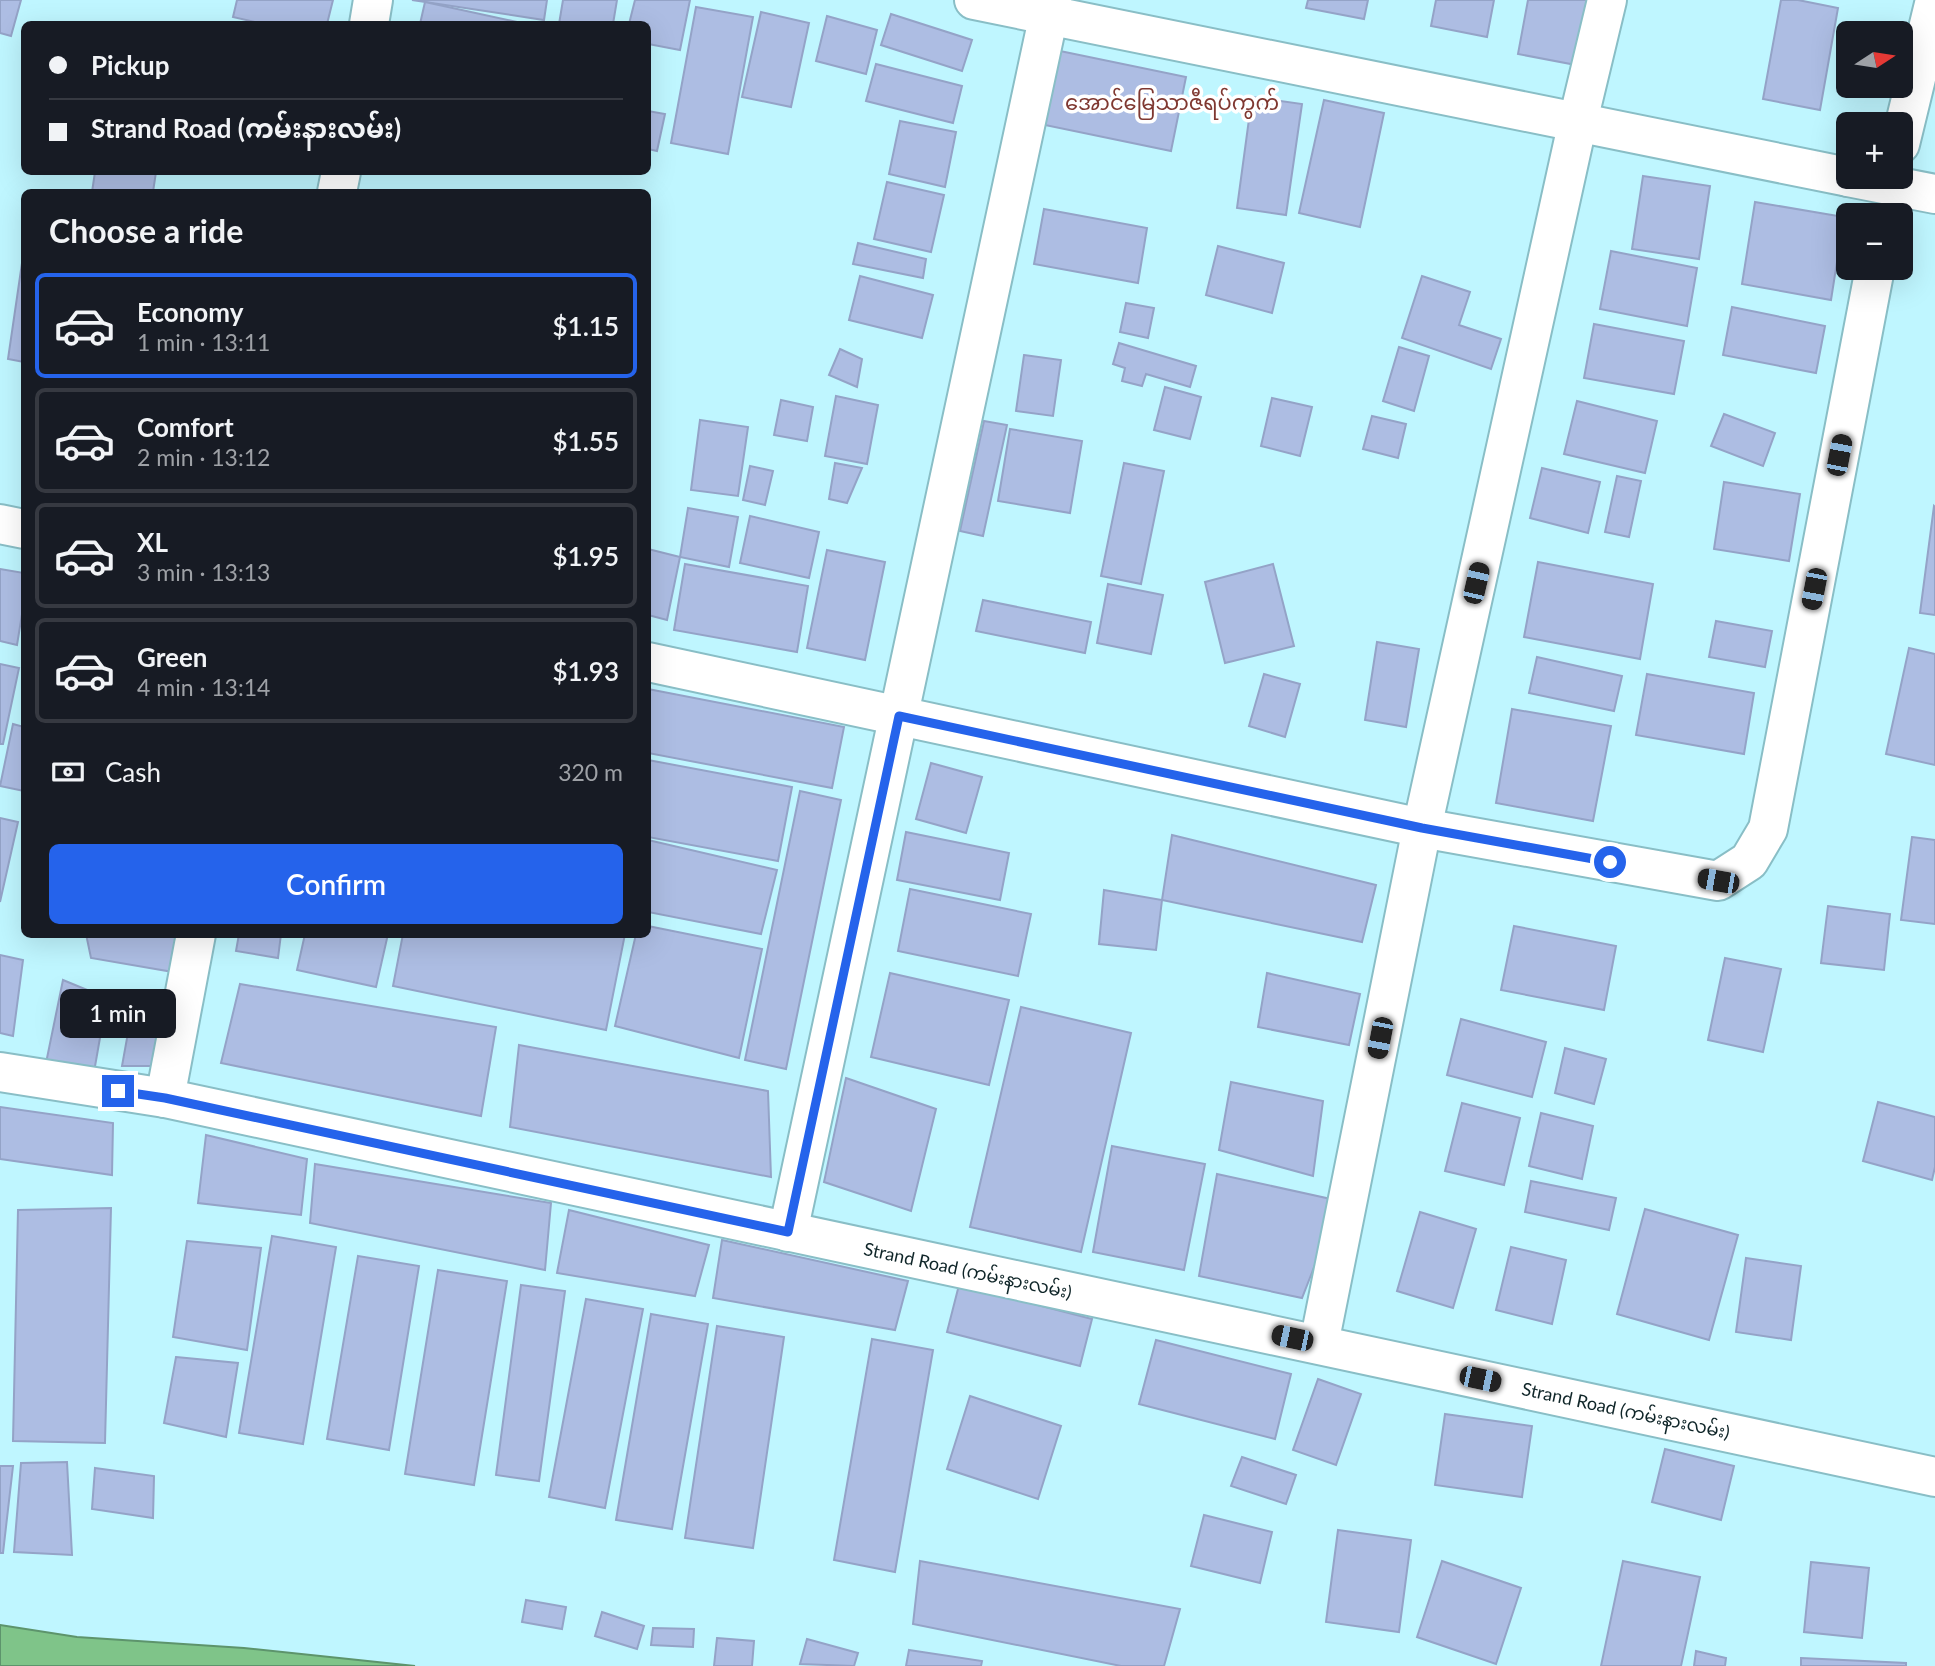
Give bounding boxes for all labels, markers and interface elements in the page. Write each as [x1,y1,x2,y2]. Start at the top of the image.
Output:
north arrow [1836,21,1913,98]
map controls [1836,21,1913,280]
text: Pickup [91,49,170,81]
district label: အောင်မြေသာဇီရပ်ကွက် [1065,87,1279,120]
text: Strand Road (ကမ်းနားလမ်း) [91,112,401,144]
button: + [1836,112,1913,189]
button: − [1836,203,1913,280]
text: Choose a ride [49,211,243,250]
icon: car [53,294,116,357]
text: Economy [137,296,243,328]
text: $1.15 [553,310,619,342]
text: 1 min · 13:11 [137,328,270,356]
icon: car [53,409,116,472]
text: Comfort [137,411,234,443]
text: $1.55 [553,425,619,457]
car [1825,432,1854,478]
text: 2 min · 13:12 [137,443,270,471]
icon: car [53,524,116,587]
text: XL [137,526,168,558]
text: $1.95 [553,540,619,572]
text: 3 min · 13:13 [137,558,270,586]
car [1462,560,1491,606]
car [1800,566,1829,612]
icon: car [53,639,116,702]
text: Green [137,641,207,673]
text: $1.93 [553,655,619,687]
text: 4 min · 13:14 [137,673,270,701]
icon: cash [49,753,87,791]
text: Cash [105,756,161,788]
text: 320 m [558,758,623,786]
button: Confirm [49,844,623,924]
route start [1594,846,1626,878]
car [1696,867,1741,895]
callout: 1 min [60,990,176,1038]
text: 1 min [90,999,146,1027]
car [1366,1015,1395,1061]
route end [102,1075,134,1107]
street label: Strand Road (ကမ်းနားလမ်း) [861,1236,1074,1308]
car [1270,1323,1315,1353]
car [1458,1364,1503,1394]
street label: Strand Road (ကမ်းနားလမ်း) [1519,1376,1732,1448]

